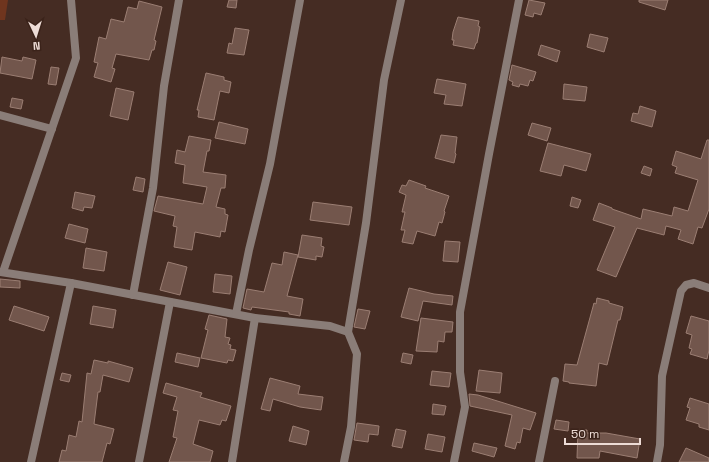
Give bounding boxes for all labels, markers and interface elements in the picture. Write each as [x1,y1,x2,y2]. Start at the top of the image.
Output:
north arrow [16,16,56,56]
text: N [33,39,41,53]
scale bar [565,420,640,446]
text: 50 m [571,426,599,442]

